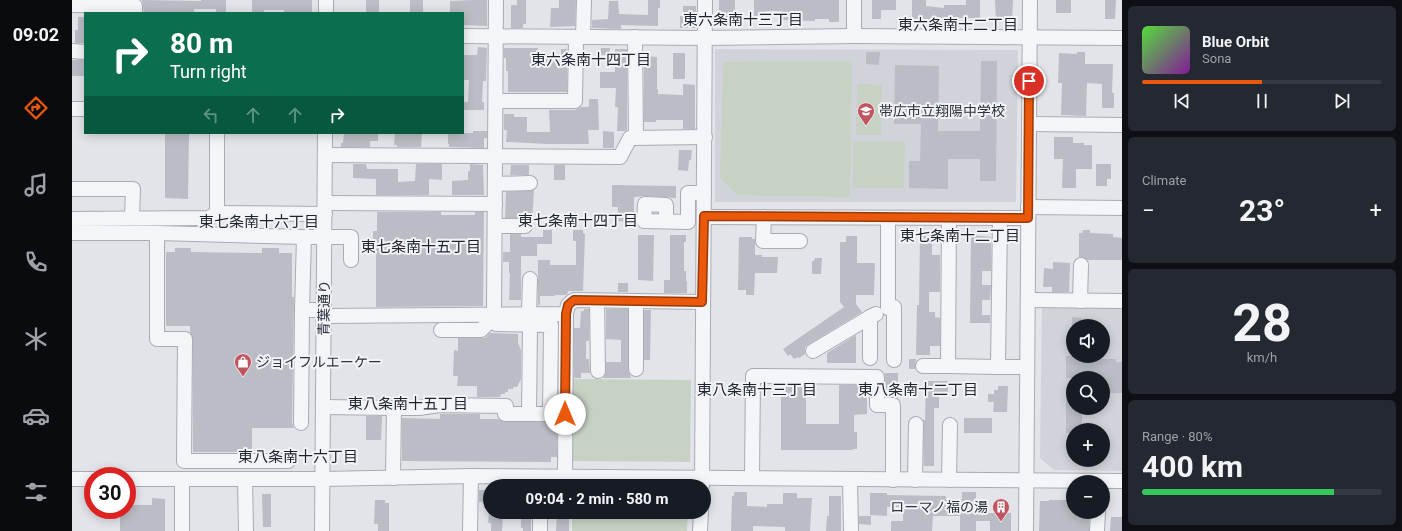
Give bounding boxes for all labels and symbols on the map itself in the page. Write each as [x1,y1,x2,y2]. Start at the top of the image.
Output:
district label: 東六条南十三丁目 [683,11,803,29]
district label: 東六条南十二丁目 [898,16,1018,34]
district label: 東六条南十四丁目 [531,51,651,69]
pin [1012,64,1046,98]
school or university icon: 帯広市立翔陽中学校 [856,101,876,126]
place label: 帯広市立翔陽中学校 [879,103,1005,119]
district label: 東七条南十四丁目 [518,212,638,230]
district label: 東七条南十六丁目 [199,213,319,231]
district label: 東七条南十二丁目 [900,227,1020,245]
district label: 東七条南十五丁目 [361,238,481,256]
street label: 青葉通り [316,280,332,336]
shop icon: ジョイフルエーケー [233,352,253,377]
place label: ジョイフルエーケー [256,354,382,370]
district label: 東八条南十三丁目 [697,381,817,399]
district label: 東八条南十二丁目 [858,381,978,399]
position arrow [544,393,586,435]
district label: 東八条南十五丁目 [348,395,468,413]
district label: 東八条南十六丁目 [238,448,358,466]
speed limit sign: 30 [84,467,136,519]
building icon: ローマノ福の湯 [991,497,1011,522]
place label: ローマノ福の湯 [890,499,988,515]

